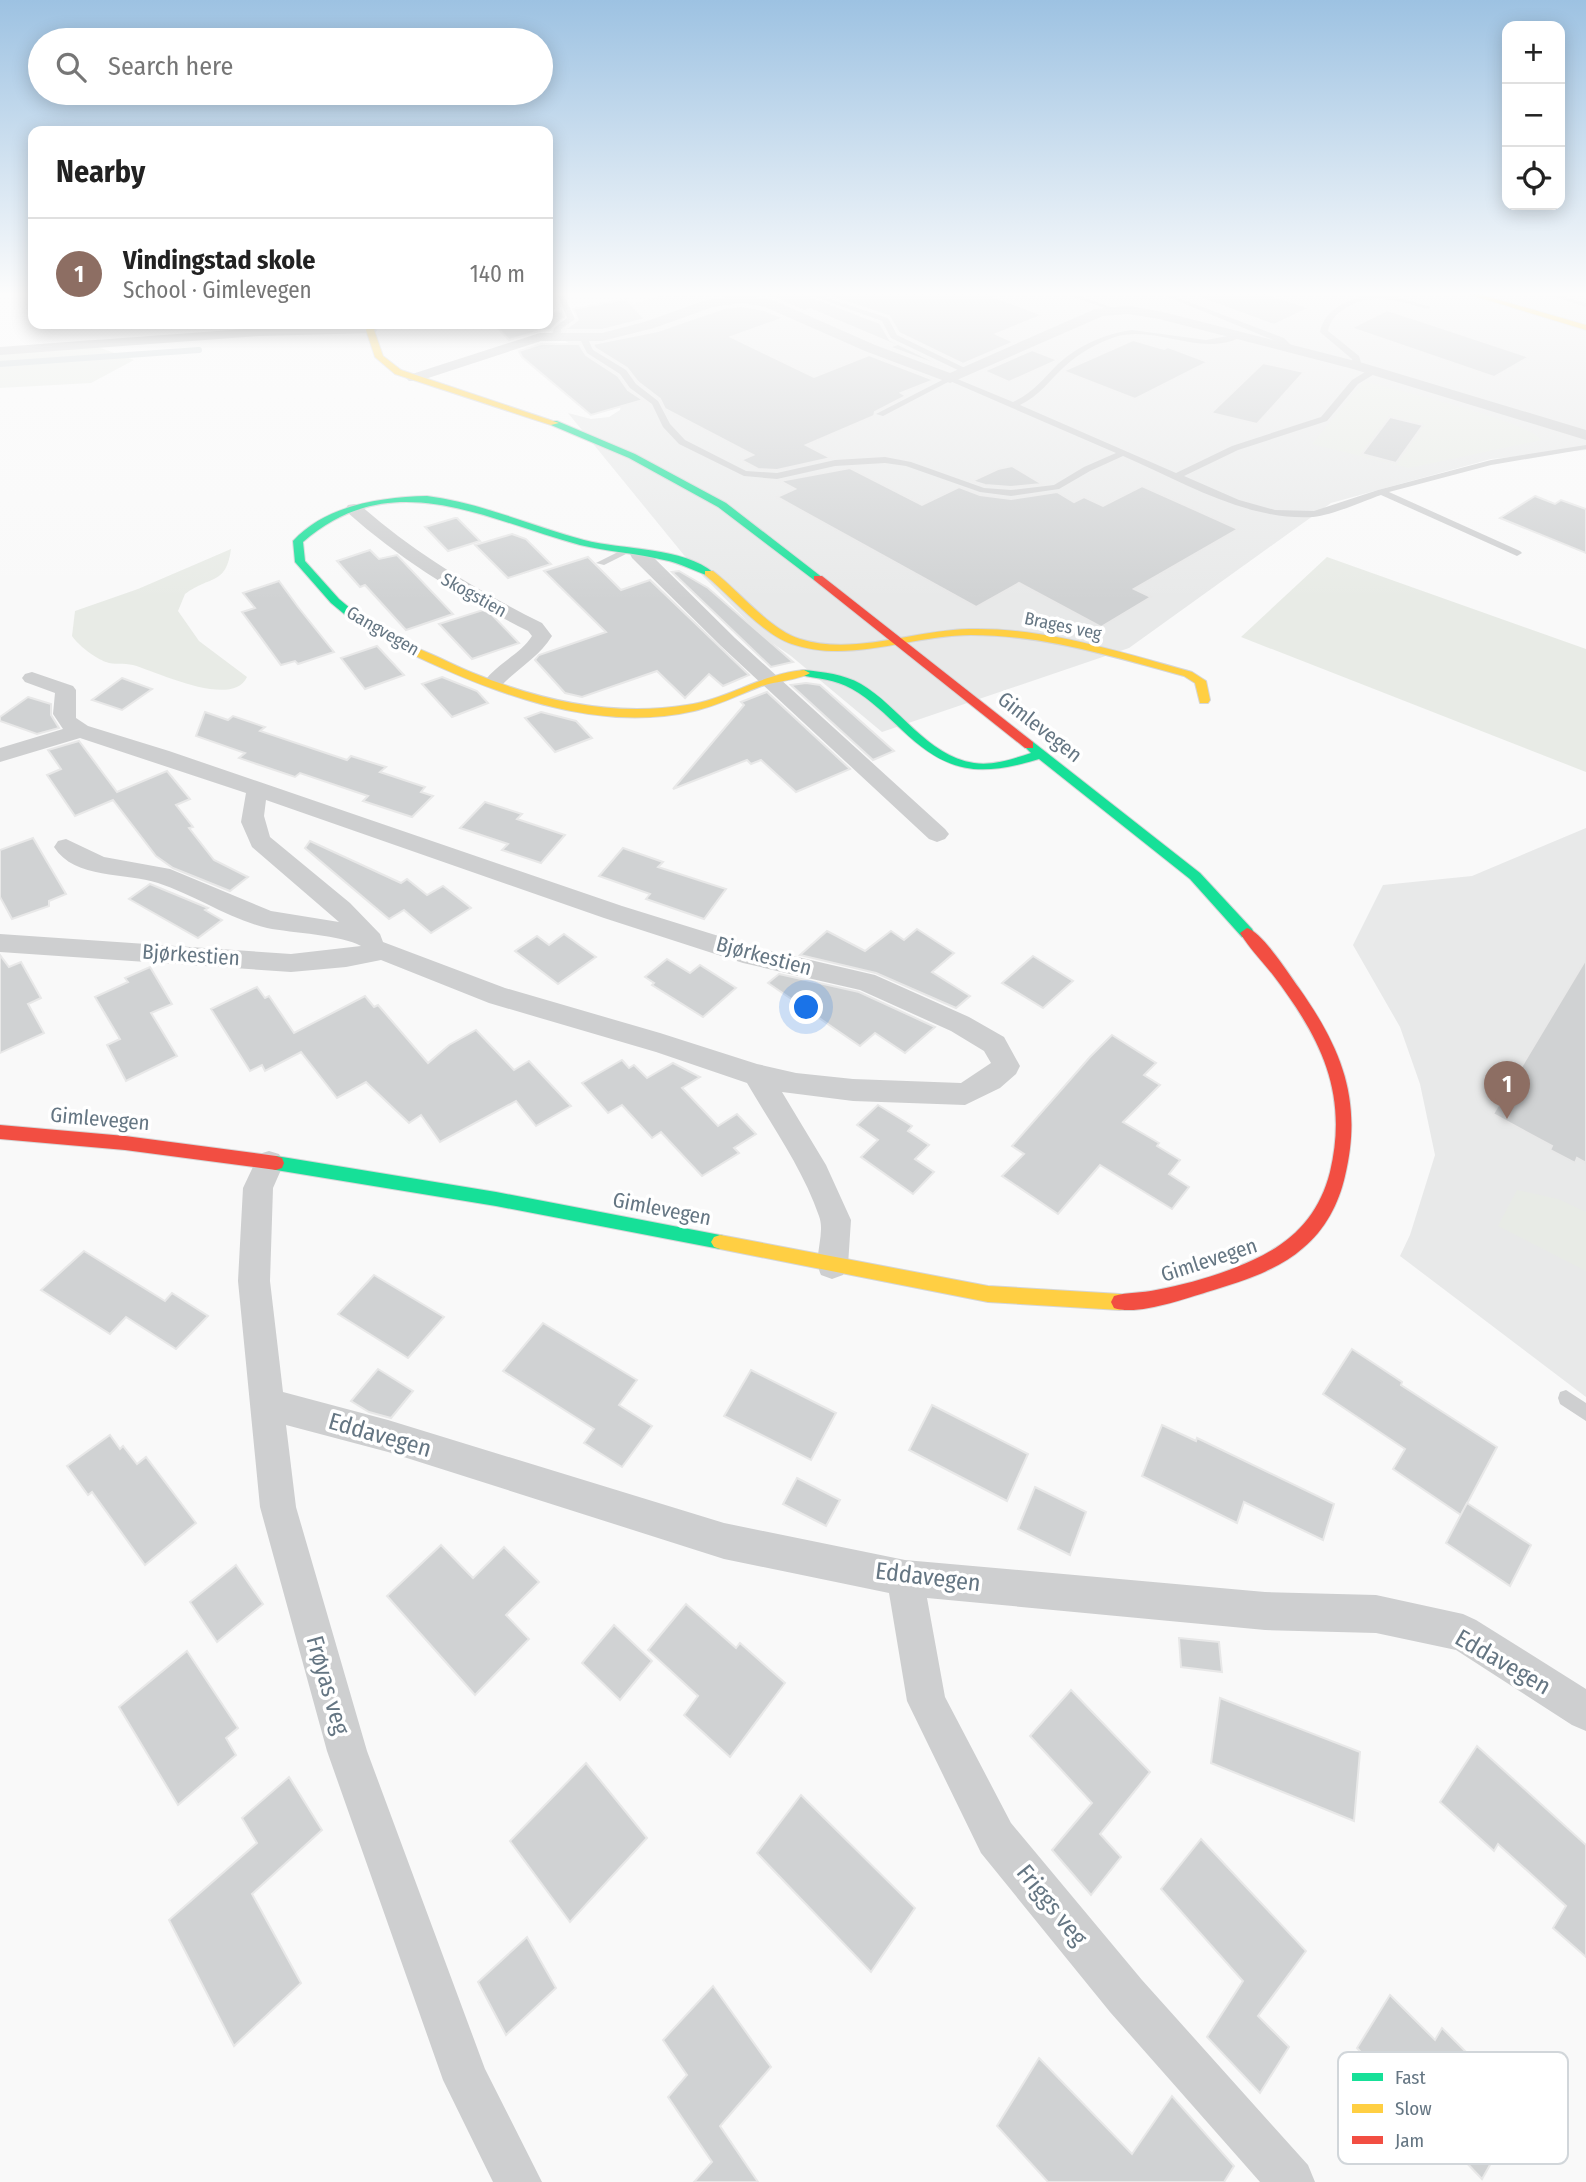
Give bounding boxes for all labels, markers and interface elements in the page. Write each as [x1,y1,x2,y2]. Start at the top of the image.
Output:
map controls [1502,21,1565,210]
button: + [1502,21,1565,84]
search box [28,28,553,105]
icon: search [52,48,90,86]
text: Search here [108,51,233,82]
button: − [1502,84,1565,147]
button: locate [1502,147,1565,210]
text: Nearby [56,154,145,190]
text: Vindingstad skole [123,245,315,276]
text: 1 [74,260,84,288]
text: 140 m [470,260,525,288]
text: School · Gimlevegen [123,276,312,304]
street label: Skogstien [437,568,511,622]
street label: Gangvegen [343,601,423,661]
street label: Brages veg [1022,607,1104,645]
street label: Gimlevegen [993,686,1087,768]
street label: Bjørkestien [713,931,815,981]
street label: Bjørkestien [141,939,241,971]
your location [789,990,823,1024]
pin: 1 [1484,1061,1530,1119]
street label: Gimlevegen [49,1102,151,1136]
street label: Gimlevegen [611,1187,713,1231]
street label: Gimlevegen [1158,1232,1260,1288]
street label: Eddavegen [325,1407,435,1463]
street label: Eddavegen [874,1557,982,1597]
street label: Eddavegen [1450,1623,1556,1701]
street label: Frøyas veg [301,1632,356,1738]
street label: Friggs veg [1011,1859,1094,1952]
legend [1338,2052,1568,2164]
text: Fast [1395,2066,1426,2089]
text: Slow [1395,2097,1432,2120]
text: Jam [1395,2129,1424,2152]

